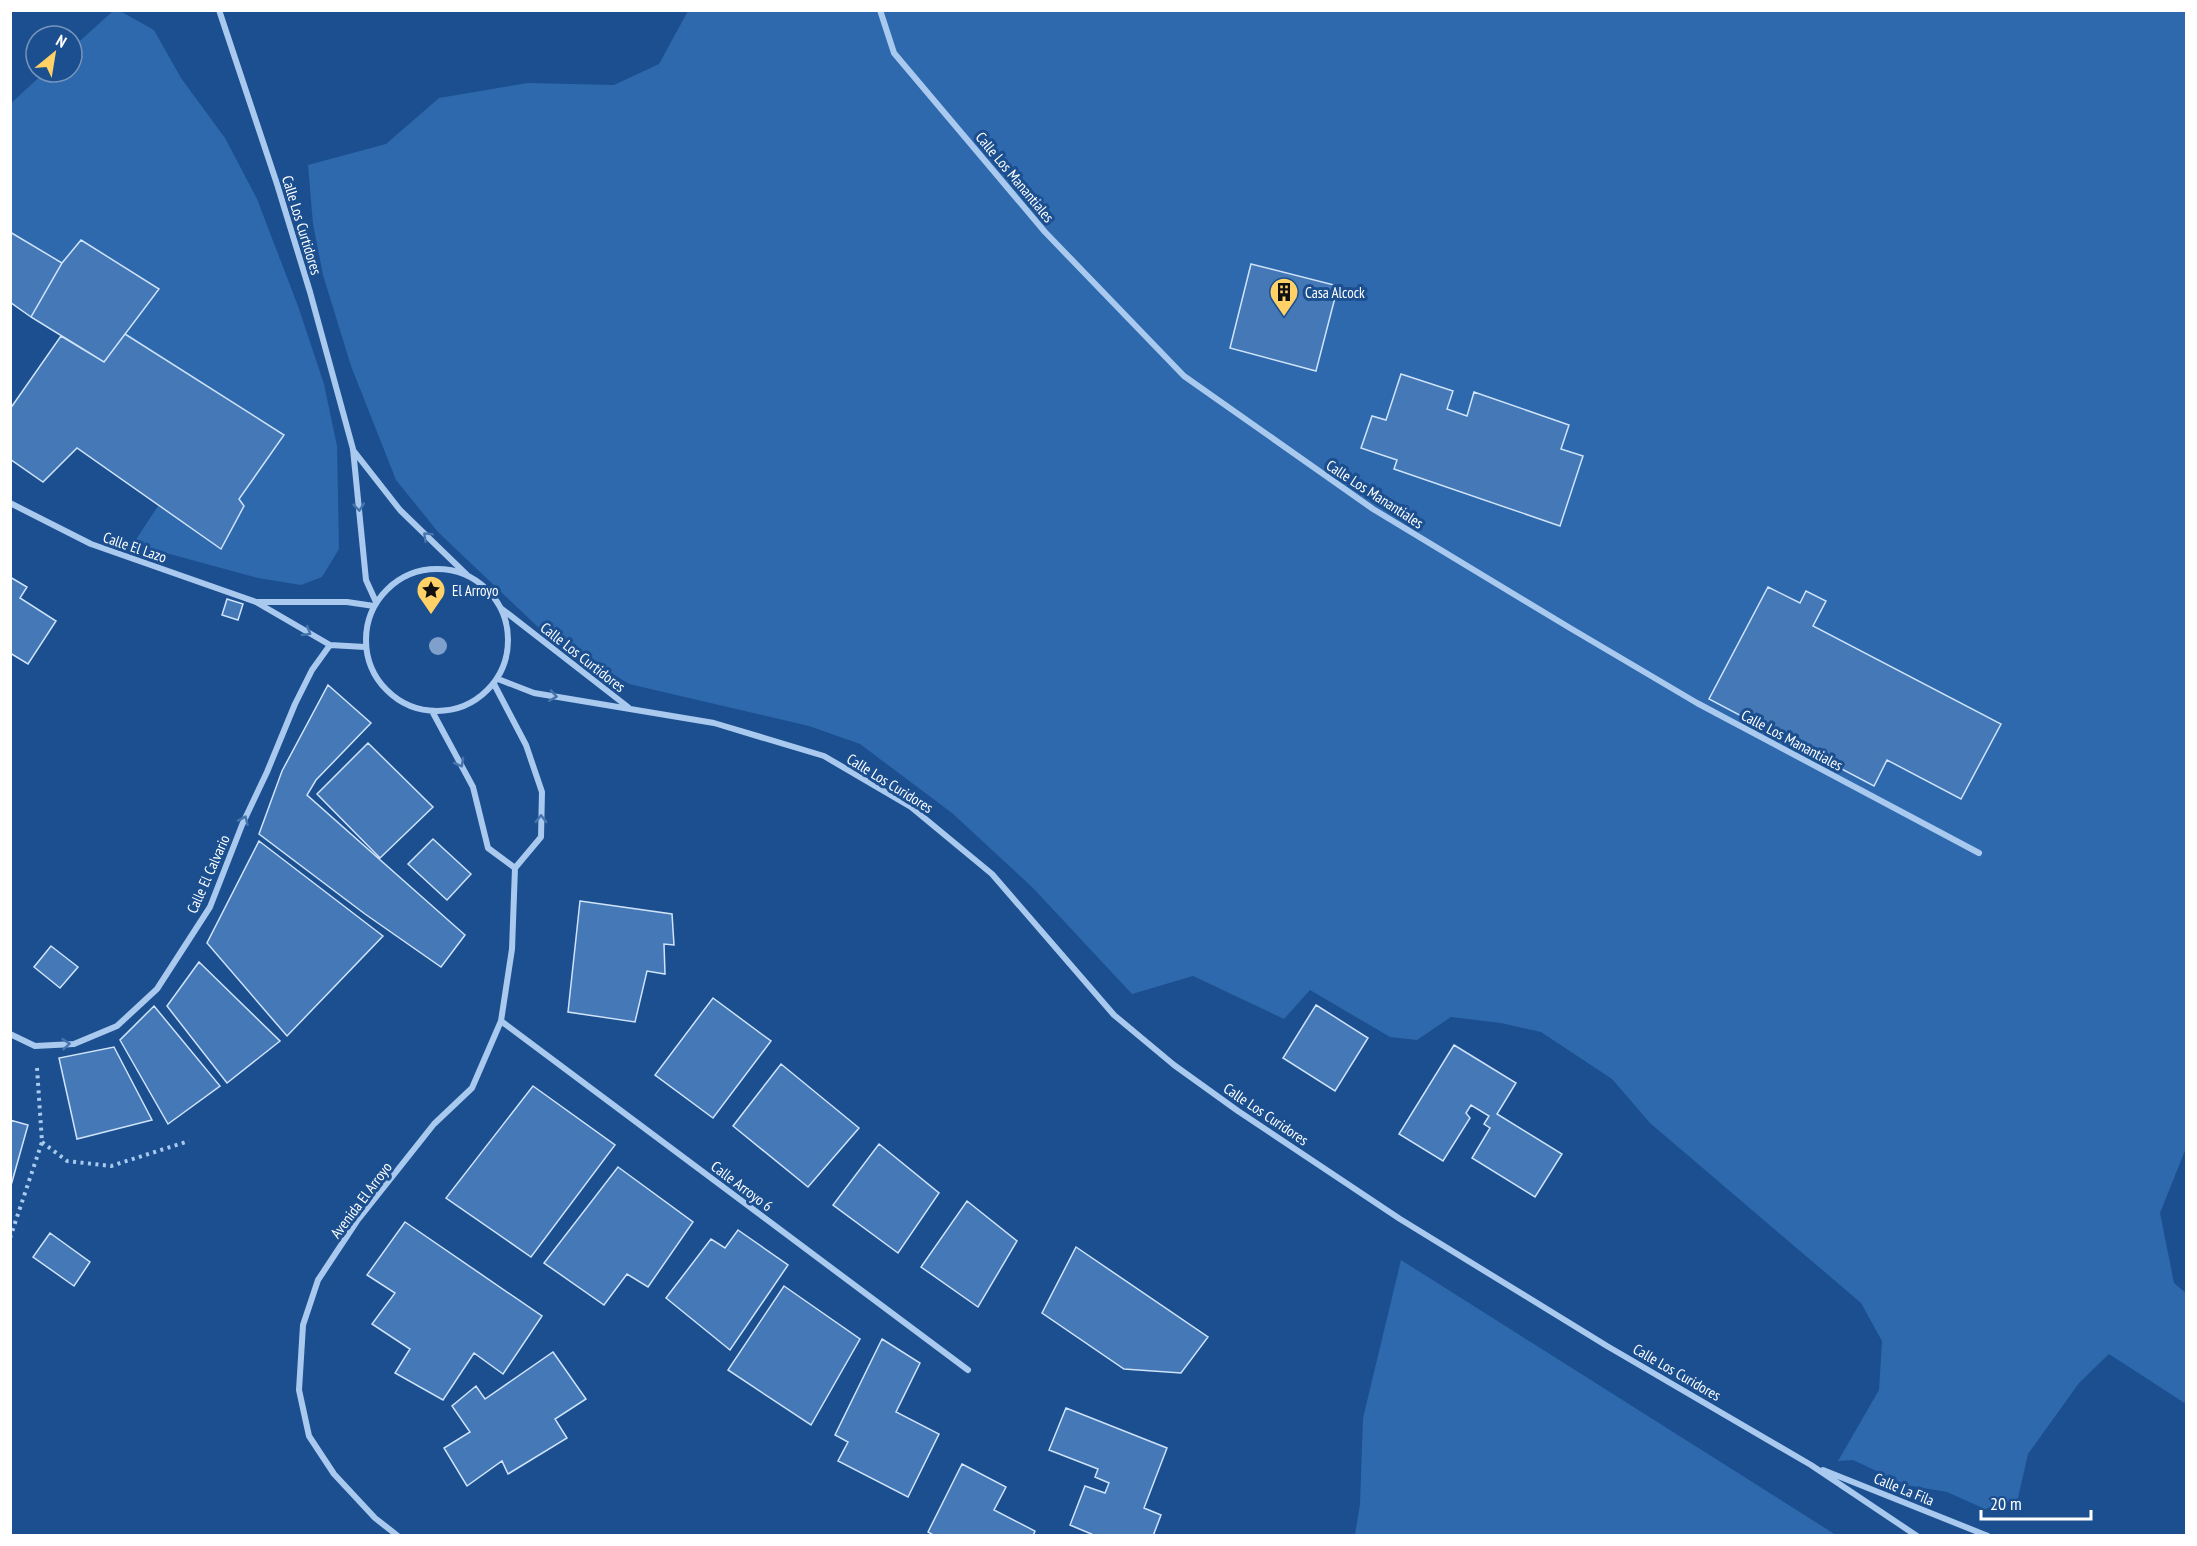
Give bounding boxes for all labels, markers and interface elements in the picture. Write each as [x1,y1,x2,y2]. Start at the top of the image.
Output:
north arrow [24,24,84,84]
text: N [53,30,70,52]
street label: Calle Los Manantiales [972,128,1058,226]
street label: Calle Los Curtidores [278,173,326,277]
building icon: Casa Alcock [1268,276,1300,318]
place label: Casa Alcock [1305,283,1365,302]
street label: Calle Los Manantiales [1323,455,1427,533]
one-way arrow [352,503,365,512]
street label: Calle El Lazo [101,527,169,567]
one-way arrow [423,532,434,543]
place icon: El Arroyo [415,574,447,616]
place label: El Arroyo [452,581,498,600]
street label: Calle Los Curtidores [537,618,629,696]
one-way arrow [301,624,311,636]
one-way arrow [549,689,558,701]
street label: Calle Los Manantiales [1738,705,1846,775]
street label: Calle Los Curidores [843,749,937,817]
one-way arrow [453,756,464,767]
one-way arrow [535,814,548,823]
one-way arrow [237,816,249,827]
street label: Calle El Calvario [182,832,234,916]
one-way arrow [61,1038,71,1051]
street label: Calle Los Curidores [1220,1079,1312,1149]
street label: Calle Arroyo 6 [707,1157,777,1215]
street label: Avenida El Arroyo [326,1158,396,1242]
street label: Calle Los Curidores [1630,1339,1724,1405]
street label: Calle La Fila [1871,1468,1937,1510]
scale bar [1981,1483,2090,1521]
text: 20 m [1990,1492,2022,1515]

